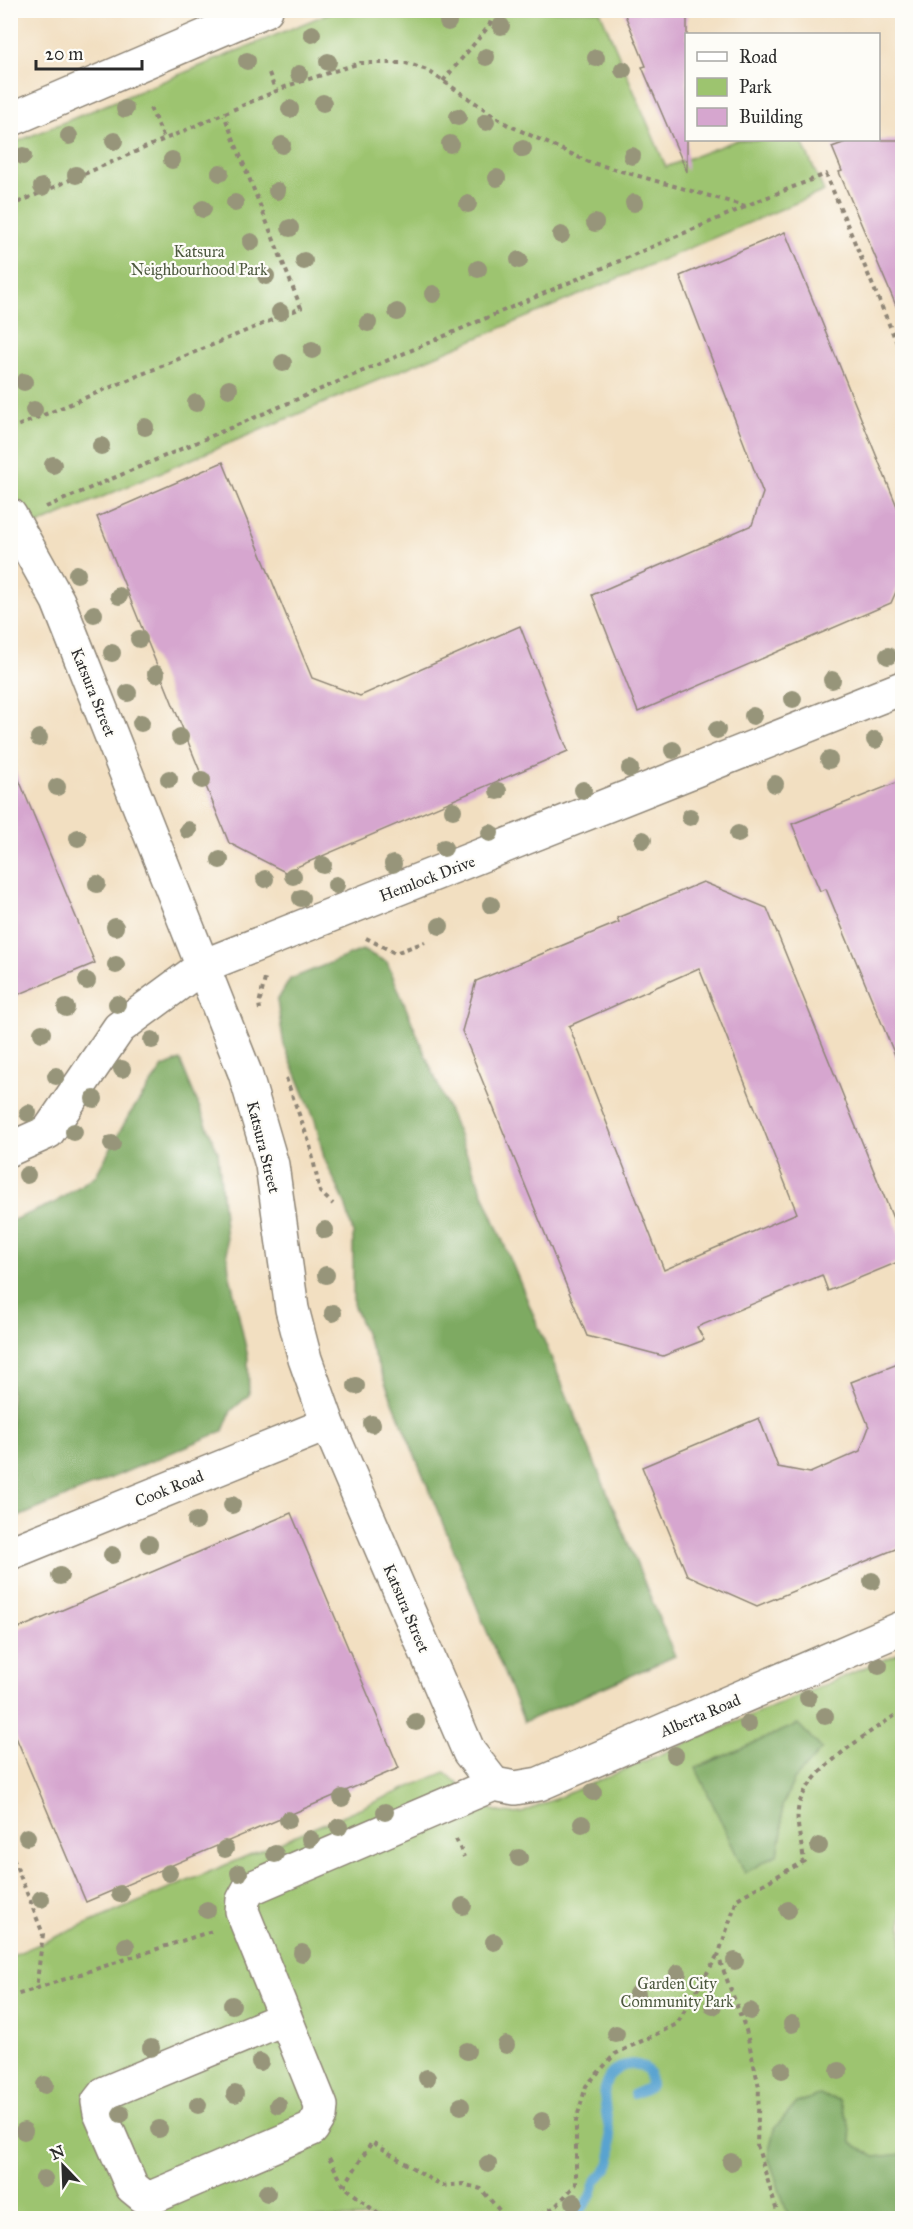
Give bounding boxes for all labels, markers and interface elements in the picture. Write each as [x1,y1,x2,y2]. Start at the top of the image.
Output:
scale bar [36,33,142,71]
legend [685,33,880,141]
text: 20 m [45,43,83,65]
text: Road [739,46,777,68]
text: Park [739,76,772,98]
text: Building [739,106,803,129]
park label: Katsura Neighbourhood Park [131,242,268,280]
street label: Katsura Street [67,645,120,740]
street label: Hemlock Drive [377,851,478,905]
street label: Katsura Street [243,1099,284,1195]
street label: Cook Road [132,1466,206,1511]
street label: Katsura Street [379,1561,434,1656]
street label: Alberta Road [656,1690,743,1741]
park label: Garden City Community Park [621,1974,734,2011]
north arrow [33,2136,93,2196]
text: N [47,2141,68,2164]

